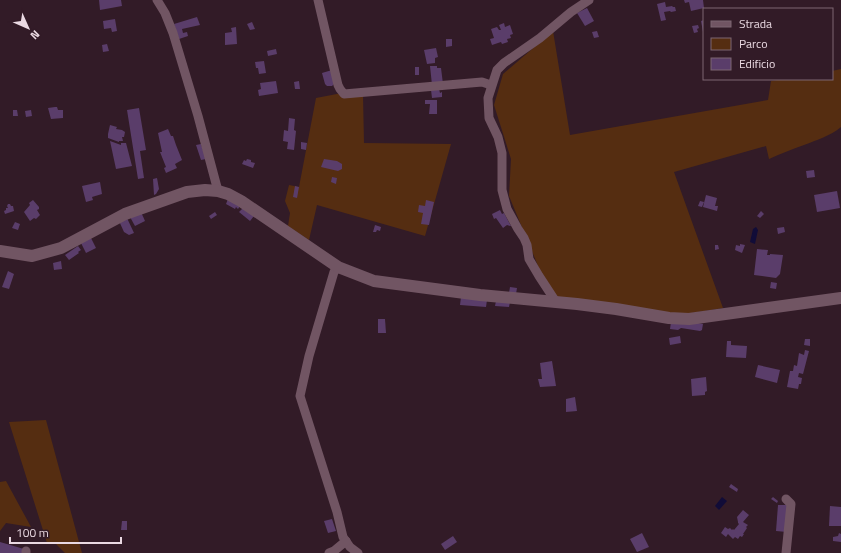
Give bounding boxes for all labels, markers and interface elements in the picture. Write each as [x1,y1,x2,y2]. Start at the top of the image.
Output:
north arrow [8,8,48,48]
legend [703,8,833,80]
text: Strada [739,14,772,33]
text: N [27,27,43,43]
text: Parco [739,34,768,53]
text: Edificio [739,54,775,73]
scale bar [10,519,121,545]
text: 100 m [16,523,49,542]

